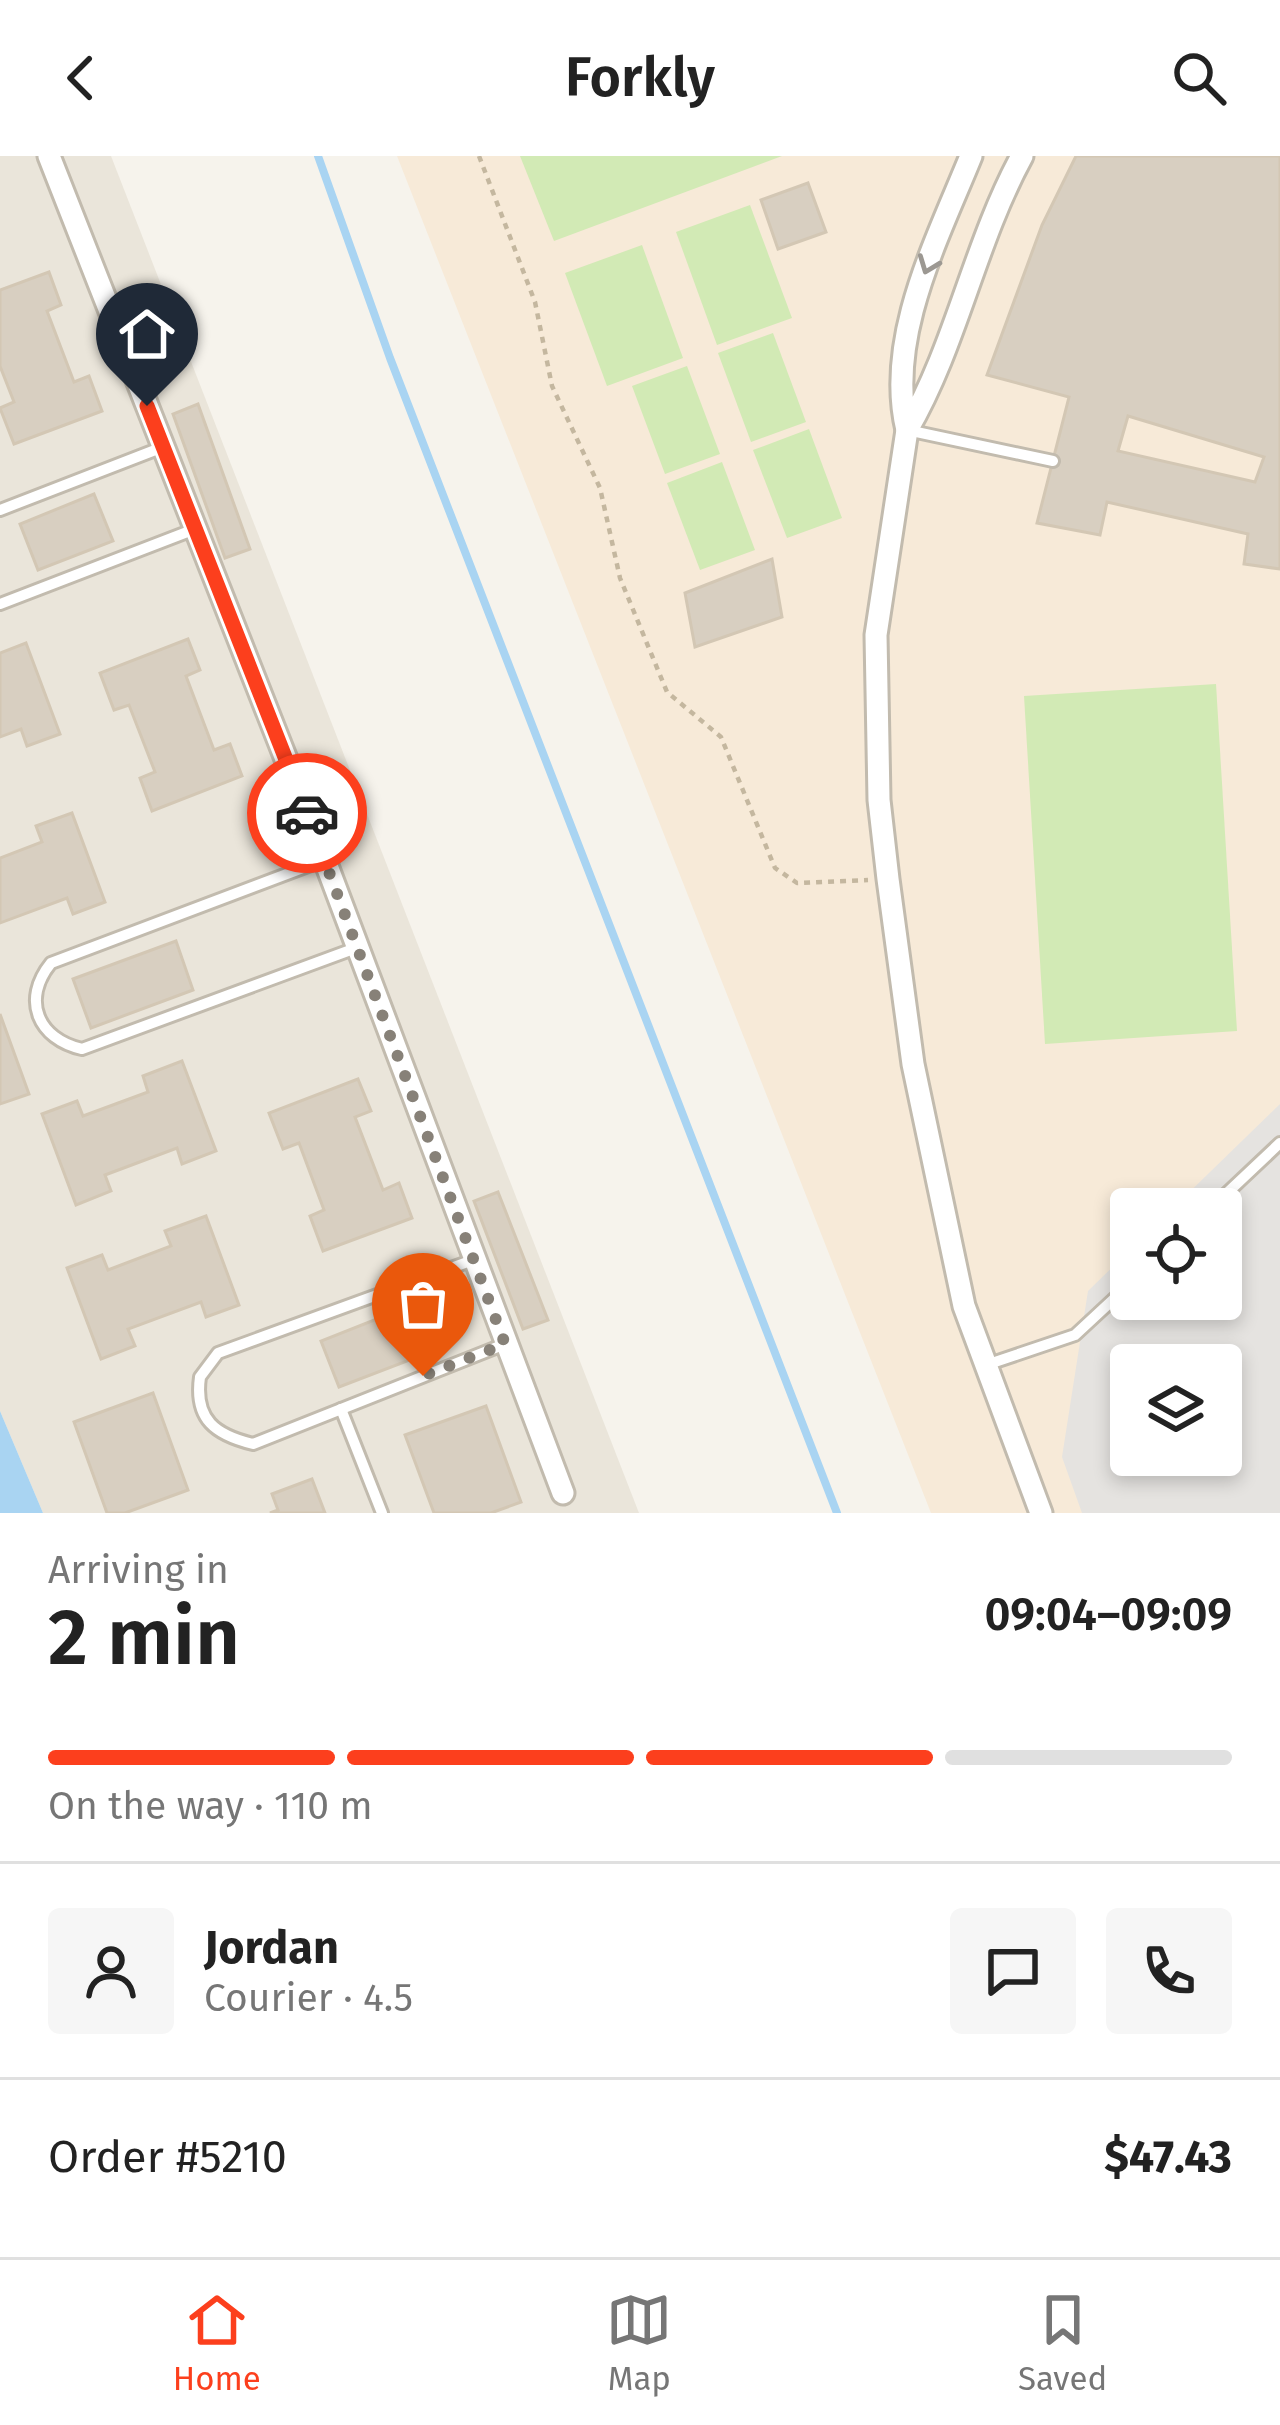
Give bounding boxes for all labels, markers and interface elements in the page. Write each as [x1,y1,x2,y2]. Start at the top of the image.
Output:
icon: back [48,45,114,111]
icon: search [1166,45,1232,111]
text: Forkly [565,46,715,110]
one-way arrow [918,253,942,274]
pin [96,283,198,406]
icon: home [114,301,180,367]
courier [247,753,367,873]
icon: car [274,780,340,846]
map controls [1110,1188,1242,1476]
button: locate [1110,1188,1242,1320]
pin [372,1253,474,1376]
icon: bag [390,1271,456,1337]
button: layers [1110,1344,1242,1476]
text: Arriving in [48,1547,229,1593]
text: 09:04–09:09 [985,1588,1232,1642]
text: 2 min [48,1591,240,1685]
text: On the way · 110 m [48,1783,373,1829]
button: person [48,1908,174,2034]
button: chat [950,1908,1076,2034]
button: phone [1106,1908,1232,2034]
text: Jordan [204,1921,339,1975]
text: Courier · 4.5 [204,1975,413,2021]
text: Order #5210 [48,2130,287,2184]
text: $47.43 [1104,2130,1232,2184]
tab: Home [173,2287,261,2399]
tab: Map [606,2287,672,2399]
tab: Saved [1018,2287,1107,2399]

